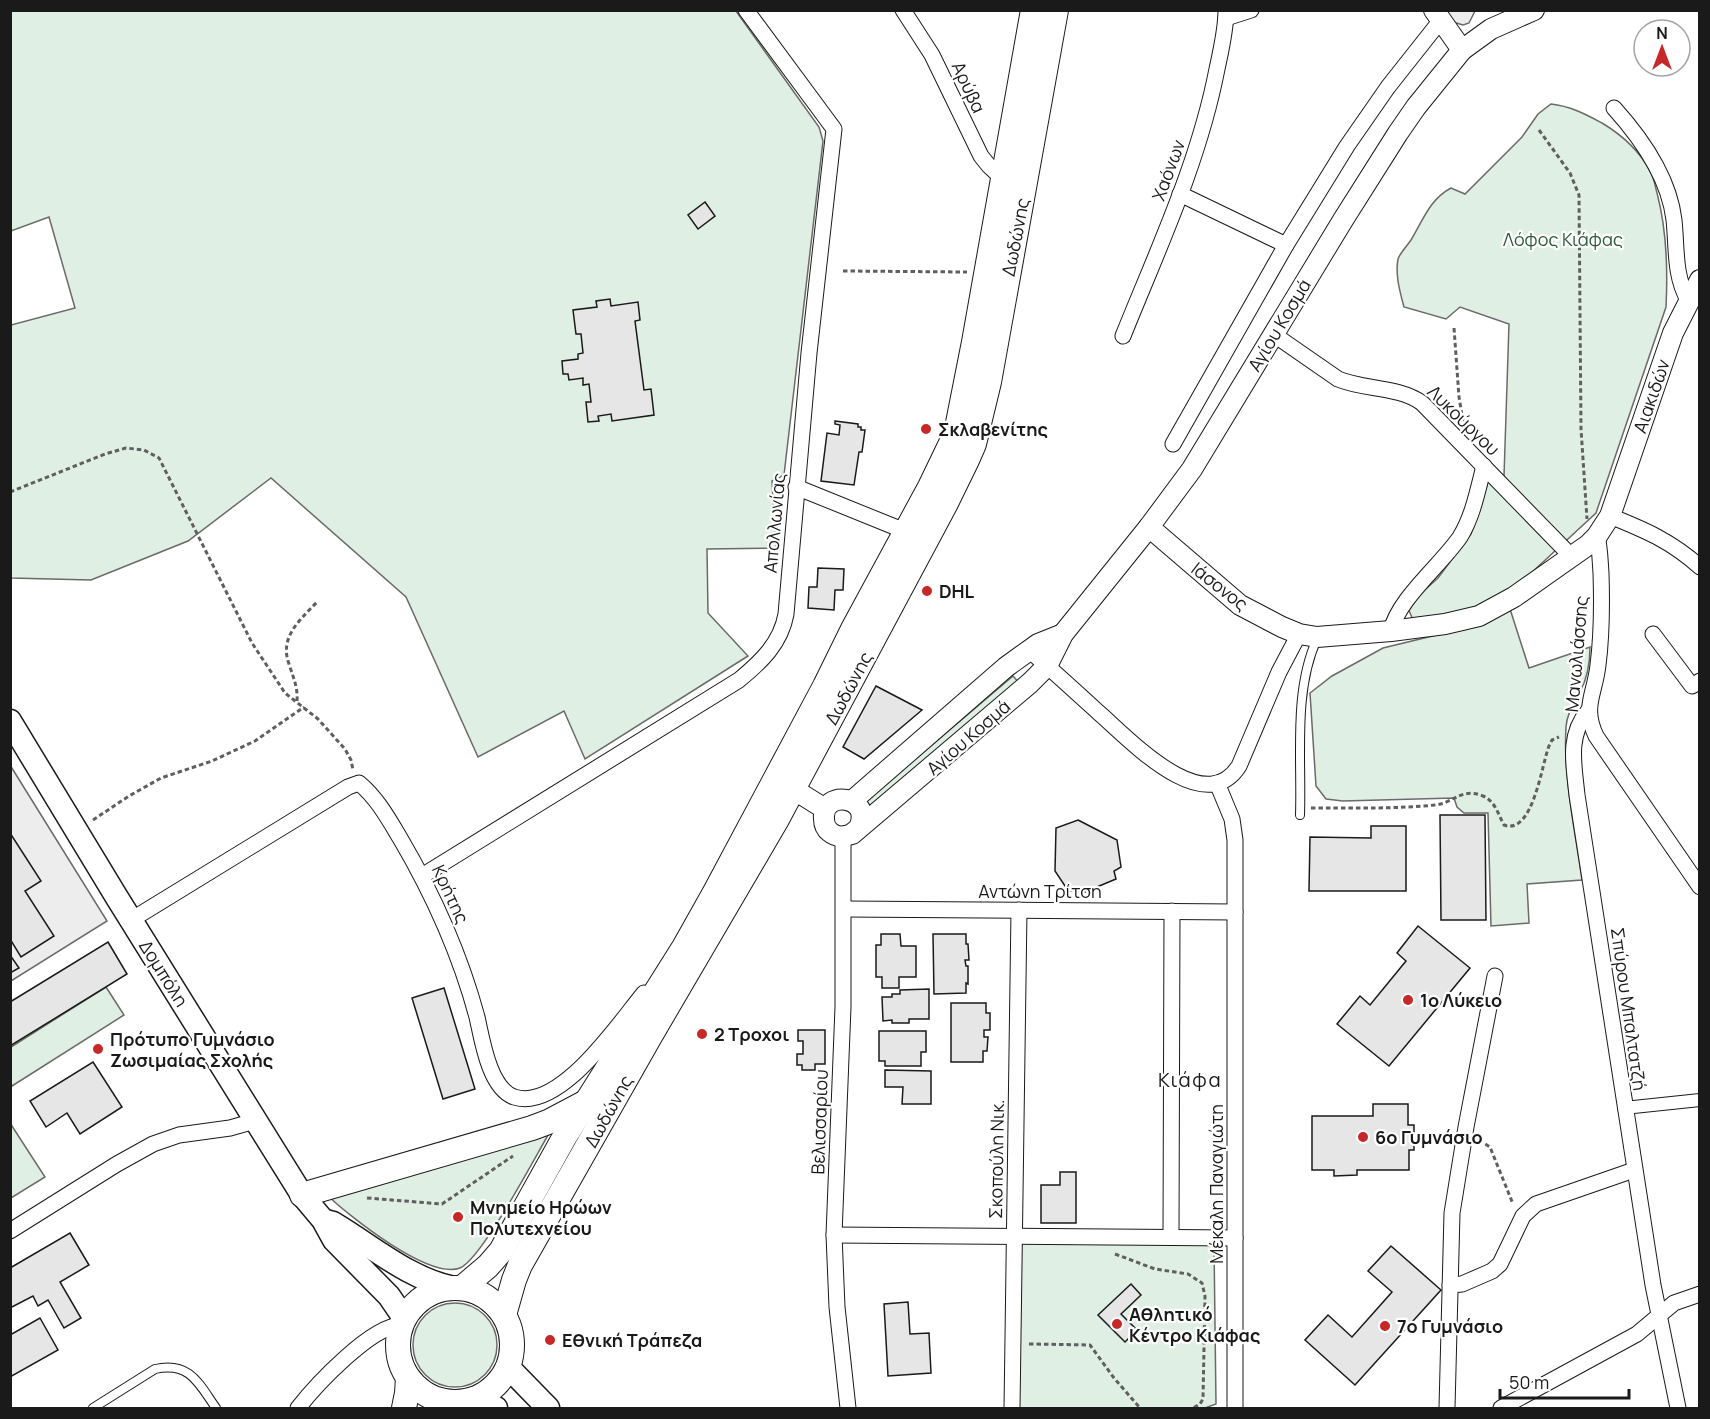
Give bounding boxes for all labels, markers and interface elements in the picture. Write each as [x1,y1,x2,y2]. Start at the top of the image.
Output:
north arrow [1632,18,1692,78]
text: N [1656,22,1668,44]
street label: Αρύβα [947,58,991,116]
street label: Χαόνων [1146,136,1190,204]
street label: Δωδώνης [996,196,1034,278]
park label: Λόφος Κιάφας [1503,227,1623,251]
street label: Αγίου Κοσμά [1242,274,1316,376]
street label: Αιακιδών [1627,356,1675,436]
street label: Λυκούργου [1423,380,1505,460]
place label: Σκλαβενίτης [938,417,1048,441]
marker: Σκλαβενίτης [919,422,933,436]
street label: Απολλωνίας [758,472,790,574]
street label: Ιάσονος [1187,556,1253,616]
place label: DHL [939,579,975,603]
marker: DHL [920,584,934,598]
street label: Μανωλιάσσης [1559,595,1593,713]
street label: Δωδώνης [819,647,877,729]
street label: Αγίου Κοσμά [921,694,1015,780]
street label: Κρήτης [427,861,475,927]
street label: Αντώνη Τρίτση [978,879,1102,903]
street label: Σπύρου Μπαλτατζή [1606,926,1652,1092]
street label: Δομπόλη [134,935,194,1011]
place label: 1ο Λύκειο [1420,988,1502,1012]
marker: 1ο Λύκειο [1401,993,1415,1007]
place label: 2 Τροχοι [714,1022,790,1046]
place label: Πρότυπο Γυμνάσιο Ζωσιμαίας Σχολής [110,1027,275,1072]
marker: 2 Τροχοι [695,1027,709,1041]
marker: Πρότυπο Γυμνάσιο Ζωσιμαίας Σχολής [91,1042,105,1056]
district label: Κιάφα [1158,1066,1222,1093]
street label: Βελισσαρίου [805,1069,833,1175]
street label: Δωδώνης [578,1070,638,1152]
street label: Σκοπούλη Νικ. [983,1099,1009,1219]
street label: Μέκαλη Παναγιώτη [1204,1104,1228,1264]
place label: 6ο Γυμνάσιο [1375,1125,1483,1149]
marker: 6ο Γυμνάσιο [1356,1130,1370,1144]
place label: Μνημείο Ηρώων Πολυτεχνείου [470,1195,612,1240]
marker: Μνημείο Ηρώων Πολυτεχνείου [451,1210,465,1224]
place label: Αθλητικό Κέντρο Κιάφας [1129,1302,1260,1347]
place label: 7ο Γυμνάσιο [1397,1314,1503,1338]
marker: Αθλητικό Κέντρο Κιάφας [1110,1317,1124,1331]
marker: 7ο Γυμνάσιο [1378,1319,1392,1333]
place label: Εθνική Τράπεζα [562,1328,702,1352]
marker: Εθνική Τράπεζα [543,1333,557,1347]
scale bar [1500,1362,1629,1400]
text: 50 m [1509,1370,1549,1394]

